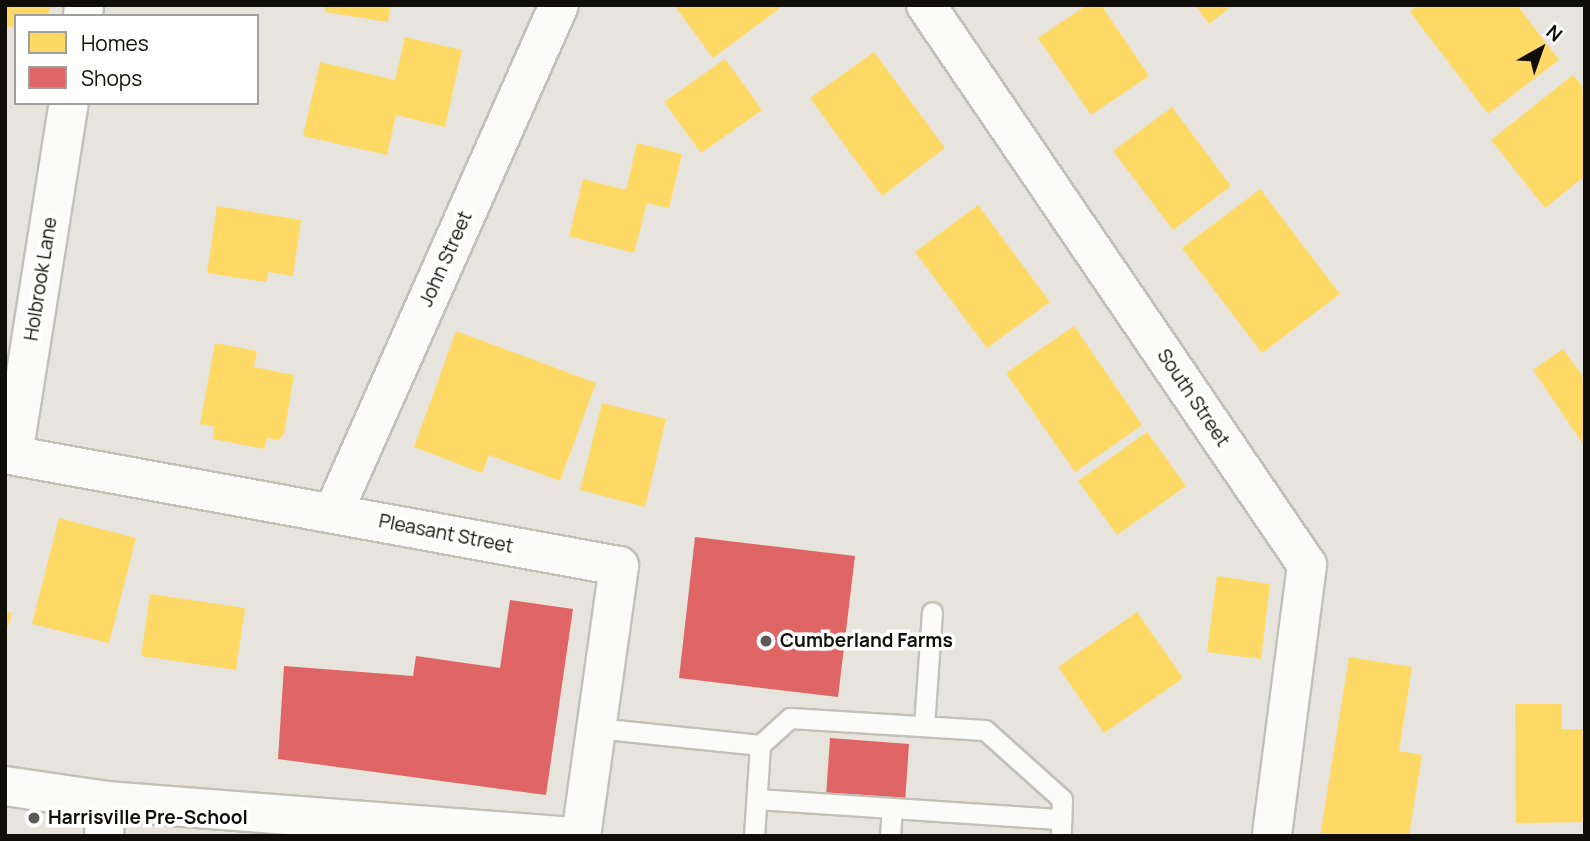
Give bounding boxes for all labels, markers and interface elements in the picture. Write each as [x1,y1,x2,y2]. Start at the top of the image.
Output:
legend [14,14,259,105]
north arrow [1506,14,1576,84]
text: N [1541,19,1568,47]
text: Homes [81,29,149,57]
text: Shops [81,64,142,92]
street label: John Street [415,208,477,310]
street label: Holbrook Lane [20,216,62,342]
street label: South Street [1152,345,1234,451]
street label: Pleasant Street [377,510,515,558]
place label: Cumberland Farms [780,630,953,652]
marker: Cumberland Farms [758,633,774,649]
place label: Harrisville Pre-School [48,807,248,829]
marker: Harrisville Pre-School [26,810,42,826]

